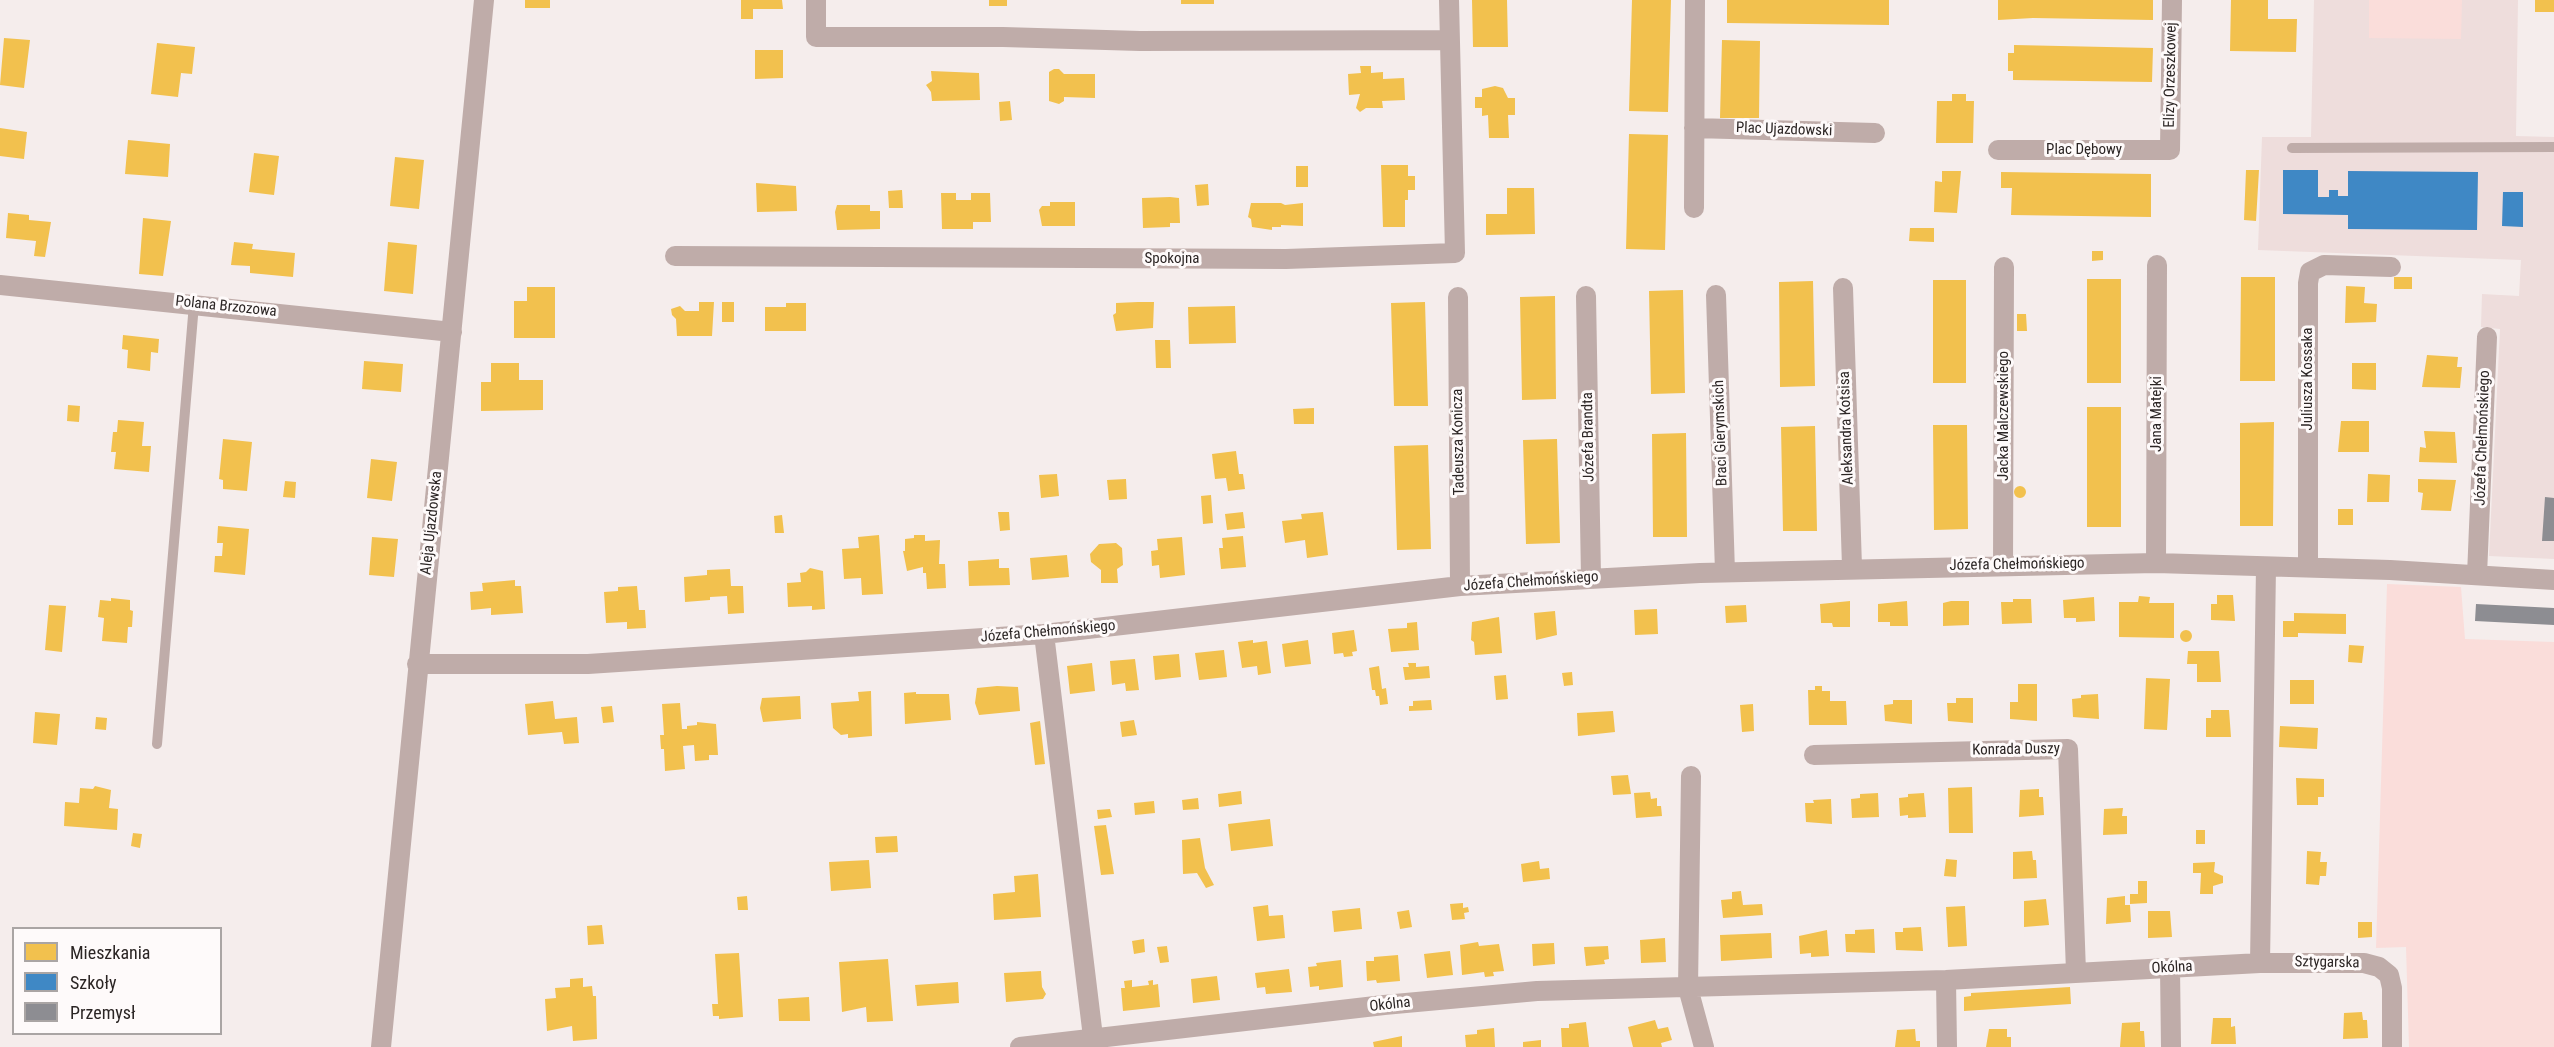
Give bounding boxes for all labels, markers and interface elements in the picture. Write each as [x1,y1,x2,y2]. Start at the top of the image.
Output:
street label: Elizy Orzeszkowej [2161,22,2181,128]
street label: Plac Ujazdowski [1735,119,1833,141]
street label: Plac Dębowy [2046,141,2122,159]
street label: Spokojna [1145,250,1199,268]
street label: Polana Brzozowa [174,293,278,321]
street label: Juliusza Kossaka [2299,327,2317,431]
street label: Jacka Malczewskiego [1995,351,2013,481]
street label: Józefa Chełmońskiego [2472,370,2494,506]
street label: Aleksandra Kotsisa [1836,371,1858,485]
street label: Jana Matejki [2148,376,2166,452]
street label: Braci Gierymskich [1710,380,1732,486]
street label: Tadeusza Konicza [1449,388,1469,496]
street label: Józefa Brandta [1579,392,1599,482]
street label: Aleja Ujazdowska [418,470,446,576]
street label: Józefa Chełmońskiego [1949,555,2085,575]
street label: Józefa Chełmońskiego [1463,568,1599,596]
street label: Józefa Chełmońskiego [980,617,1116,647]
street label: Konrada Duszy [1972,740,2060,760]
legend [12,927,222,1035]
text: Mieszkania [70,942,150,963]
street label: Sztygarska [2294,953,2360,973]
street label: Okólna [2151,958,2193,978]
text: Szkoły [70,972,116,993]
street label: Okólna [1369,994,1411,1016]
text: Przemysł [70,1002,135,1023]

